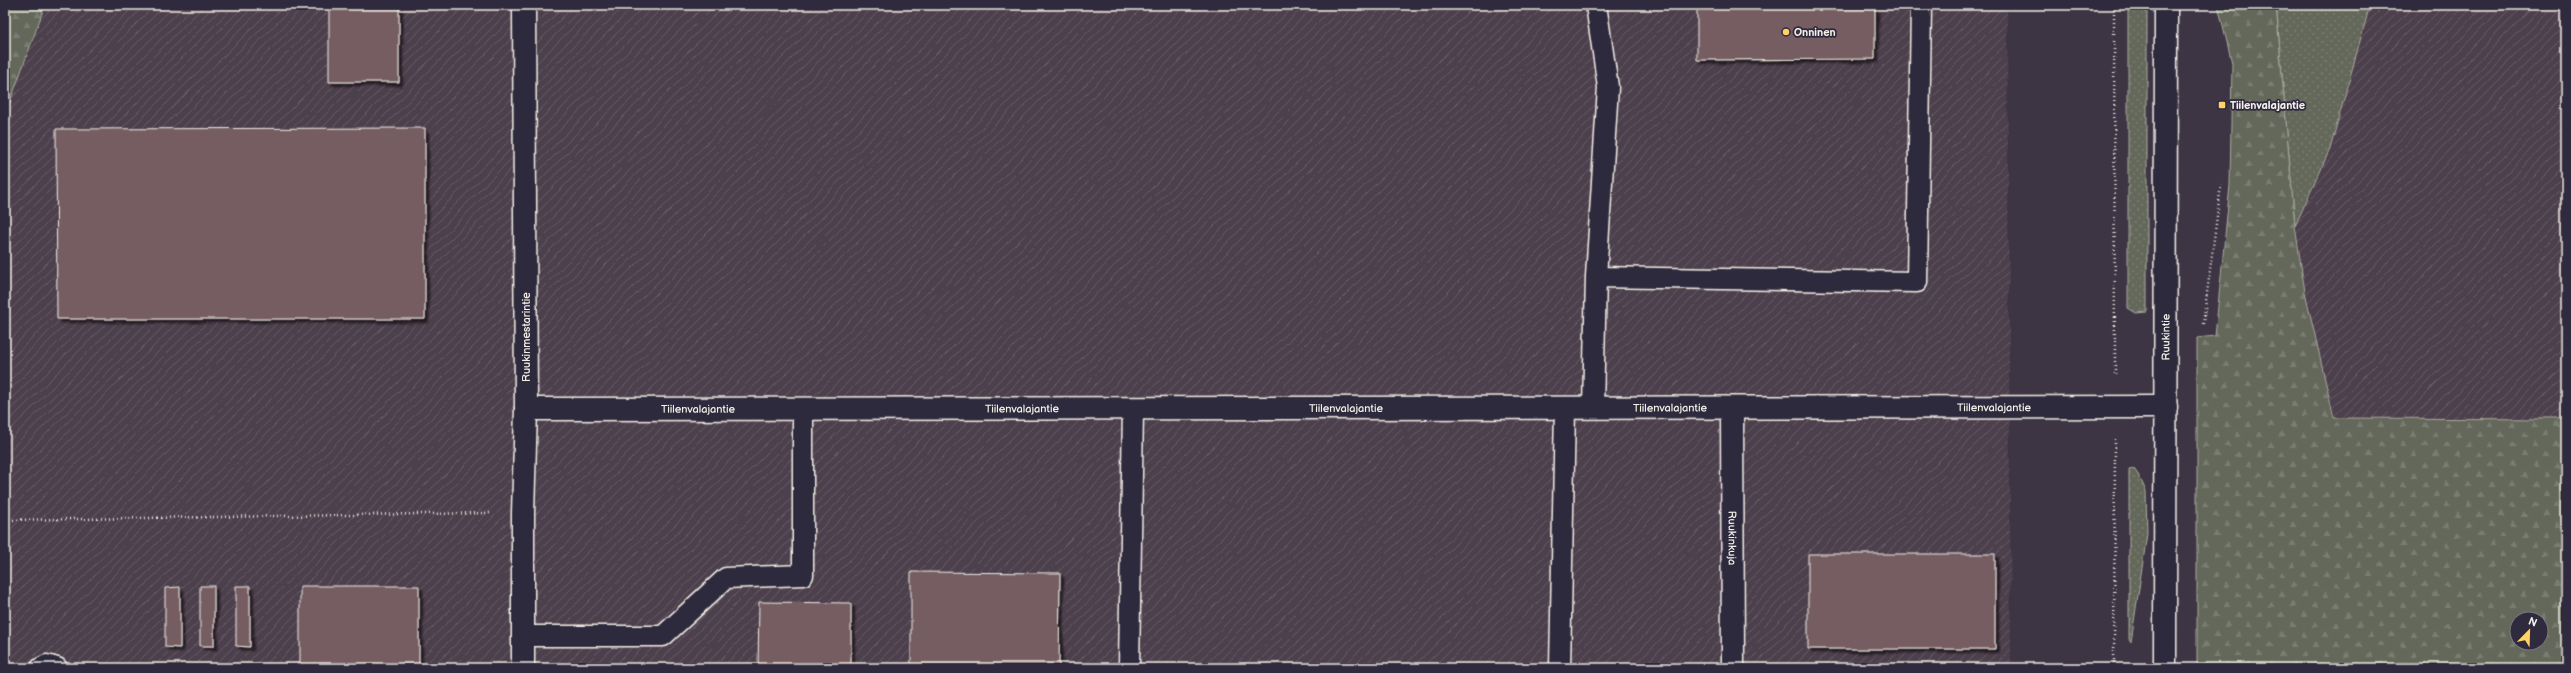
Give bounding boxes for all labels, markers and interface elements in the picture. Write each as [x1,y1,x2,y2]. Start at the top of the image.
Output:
place label: Onninen [1794,26,1836,39]
marker: Onninen [1781,27,1791,37]
place label: Tiilenvalajantie [2230,99,2305,112]
marker: Tiilenvalajantie [2217,100,2227,110]
street label: Ruukinmestarintie [520,292,533,382]
street label: Ruukintie [2159,313,2173,360]
street label: Tiilenvalajantie [1957,401,2032,414]
street label: Tiilenvalajantie [985,402,1060,415]
street label: Tiilenvalajantie [1309,402,1384,415]
street label: Tiilenvalajantie [1633,402,1708,415]
street label: Tiilenvalajantie [661,403,736,416]
street label: Ruukinkuja [1725,511,1739,565]
north arrow [2509,611,2549,651]
text: N [2526,615,2539,630]

